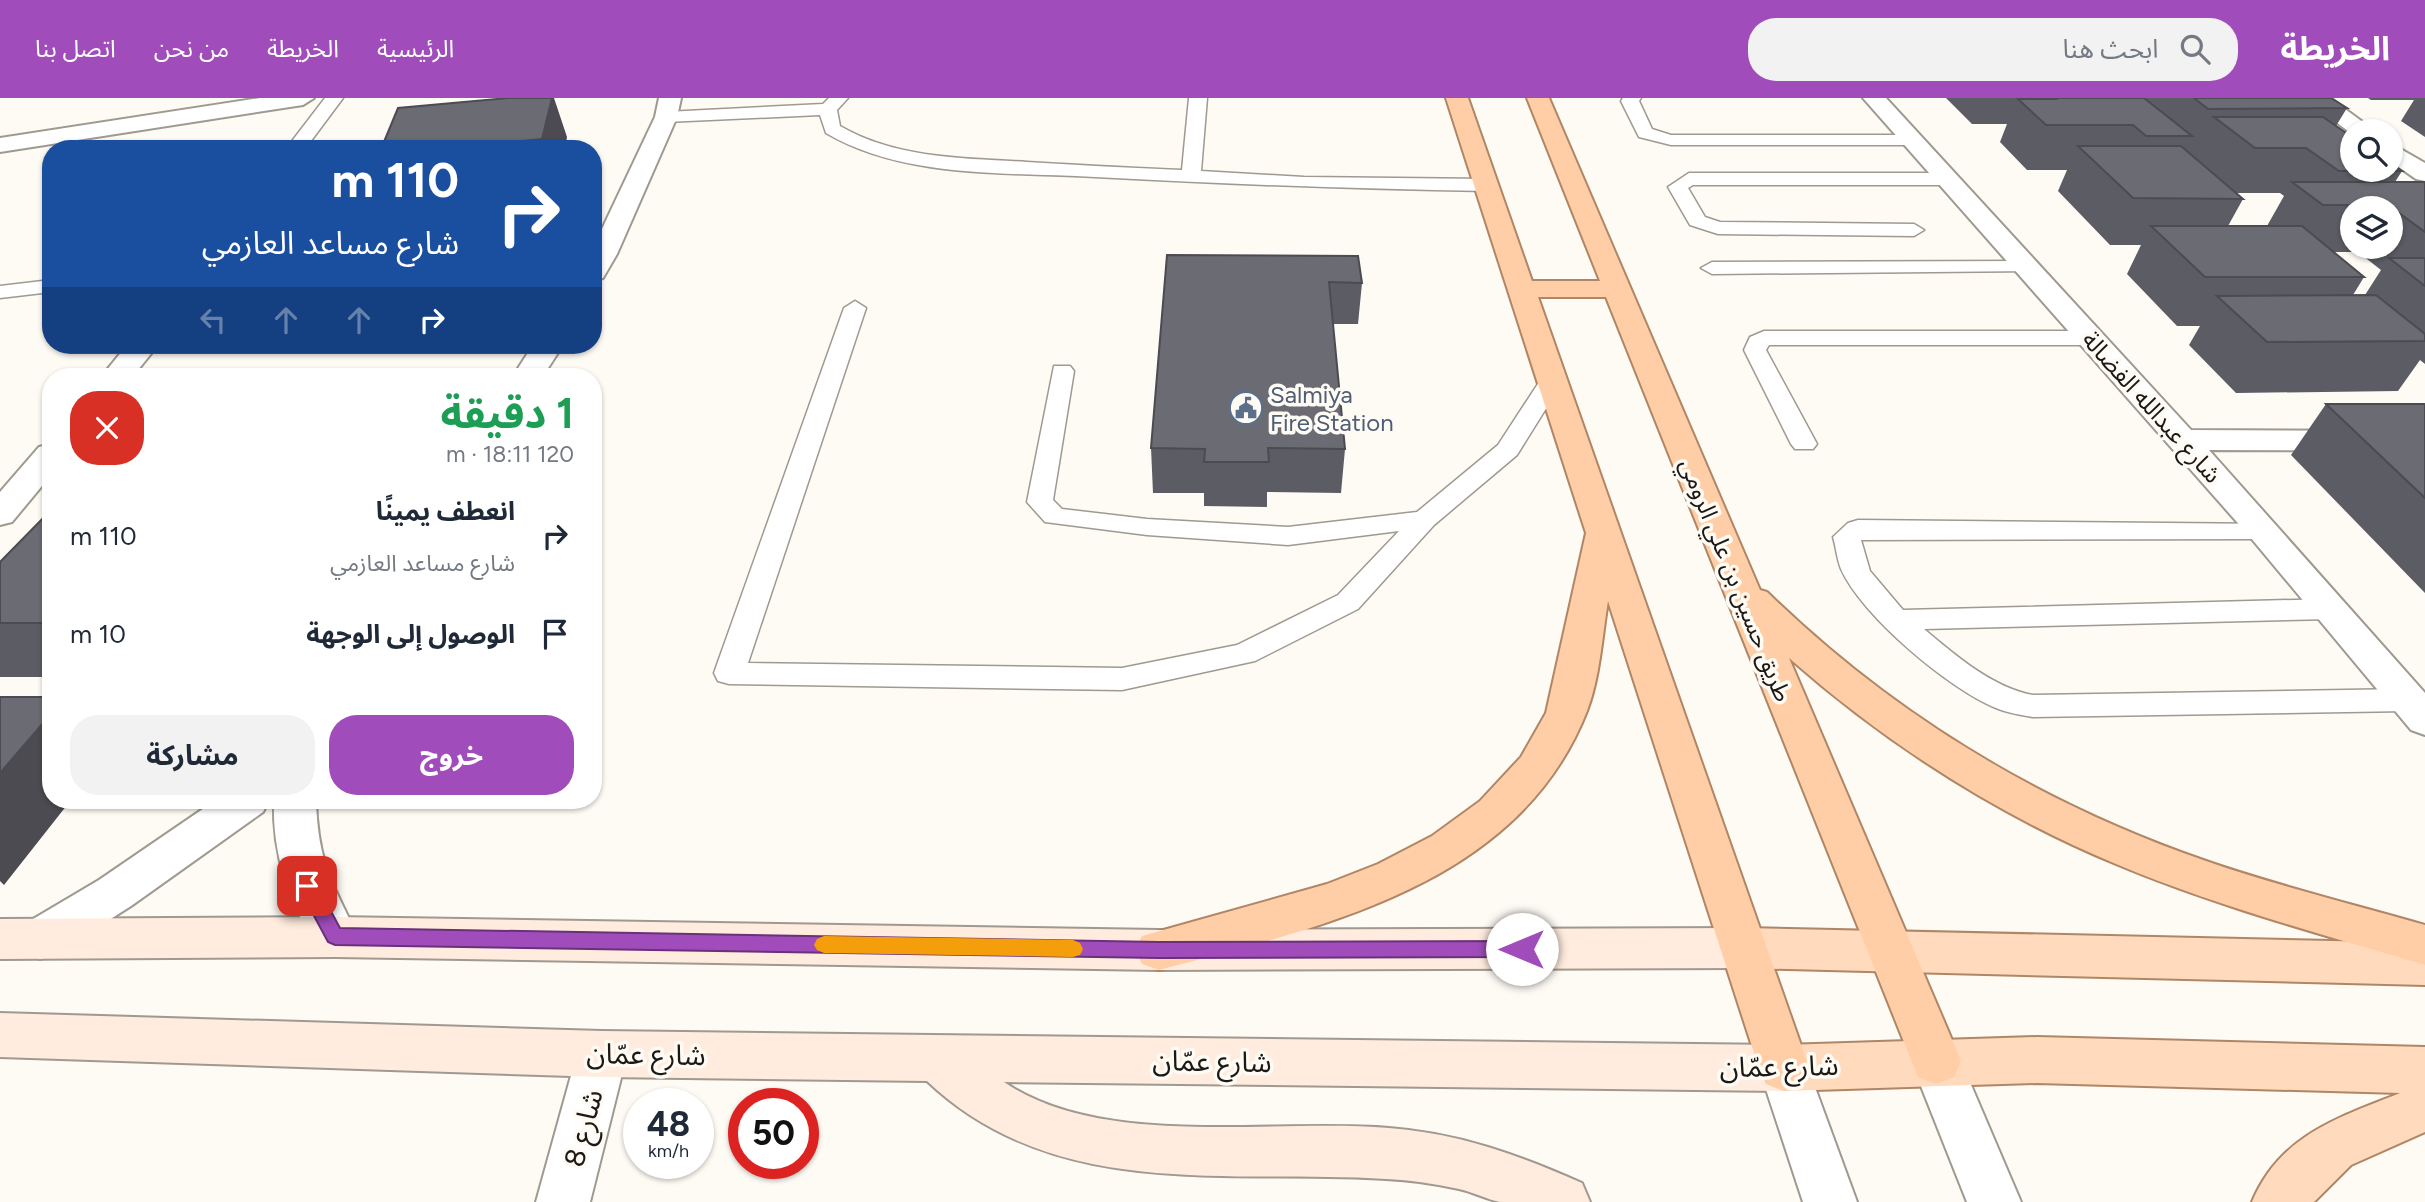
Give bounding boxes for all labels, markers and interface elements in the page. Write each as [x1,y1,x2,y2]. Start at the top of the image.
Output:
search box [1748,18,2238,81]
text: الخريطة [2280,29,2390,68]
icon: search [2176,30,2214,68]
text: ابحث هنا [2062,33,2158,65]
text: اتصل بنا [35,34,116,63]
text: من نحن [154,34,229,63]
text: الخريطة [267,34,339,63]
text: الرئيسية [377,34,454,63]
map controls [2340,119,2403,259]
button: search [2340,119,2403,182]
text: 110 m [331,150,459,209]
icon: right [483,168,574,259]
button: layers [2340,196,2403,259]
text: شارع مساعد العازمي [202,224,459,262]
icon: left [194,301,232,339]
icon: ahead [267,301,305,339]
icon: ahead [340,301,378,339]
icon: right [413,301,451,339]
street label: شارع عبدالله الفضالة [2074,325,2228,491]
place label: Salmiya Fire Station [1270,380,1394,437]
text: 1 دقيقة [441,388,574,439]
public building icon: Salmiya Fire Station [1227,389,1265,427]
button: close [70,391,144,465]
text: 120 m · 18:11 [446,440,574,468]
street label: طريق حسين بن علي الرومي [1670,454,1798,708]
text: انعطف يمينًا [376,495,515,527]
icon: right [536,517,574,555]
text: 110 m [70,520,137,552]
text: شارع مساعد العازمي [330,549,515,577]
icon: arrive [536,615,574,653]
text: 10 m [70,618,126,650]
text: الوصول إلى الوجهة [306,618,515,650]
button: مشاركة [70,715,315,795]
button: خروج [329,715,574,795]
pin [277,856,337,916]
icon: arrive [288,867,326,905]
position arrow [1485,912,1559,986]
street label: شارع عمّان [586,1036,706,1076]
street label: شارع عمّان [1152,1043,1272,1083]
street label: شارع عمّان [1719,1048,1839,1088]
street label: شارع 8 [556,1086,613,1171]
speed limit sign: 50 [728,1088,819,1179]
text: 48 [647,1103,690,1145]
text: km/h [648,1140,689,1162]

